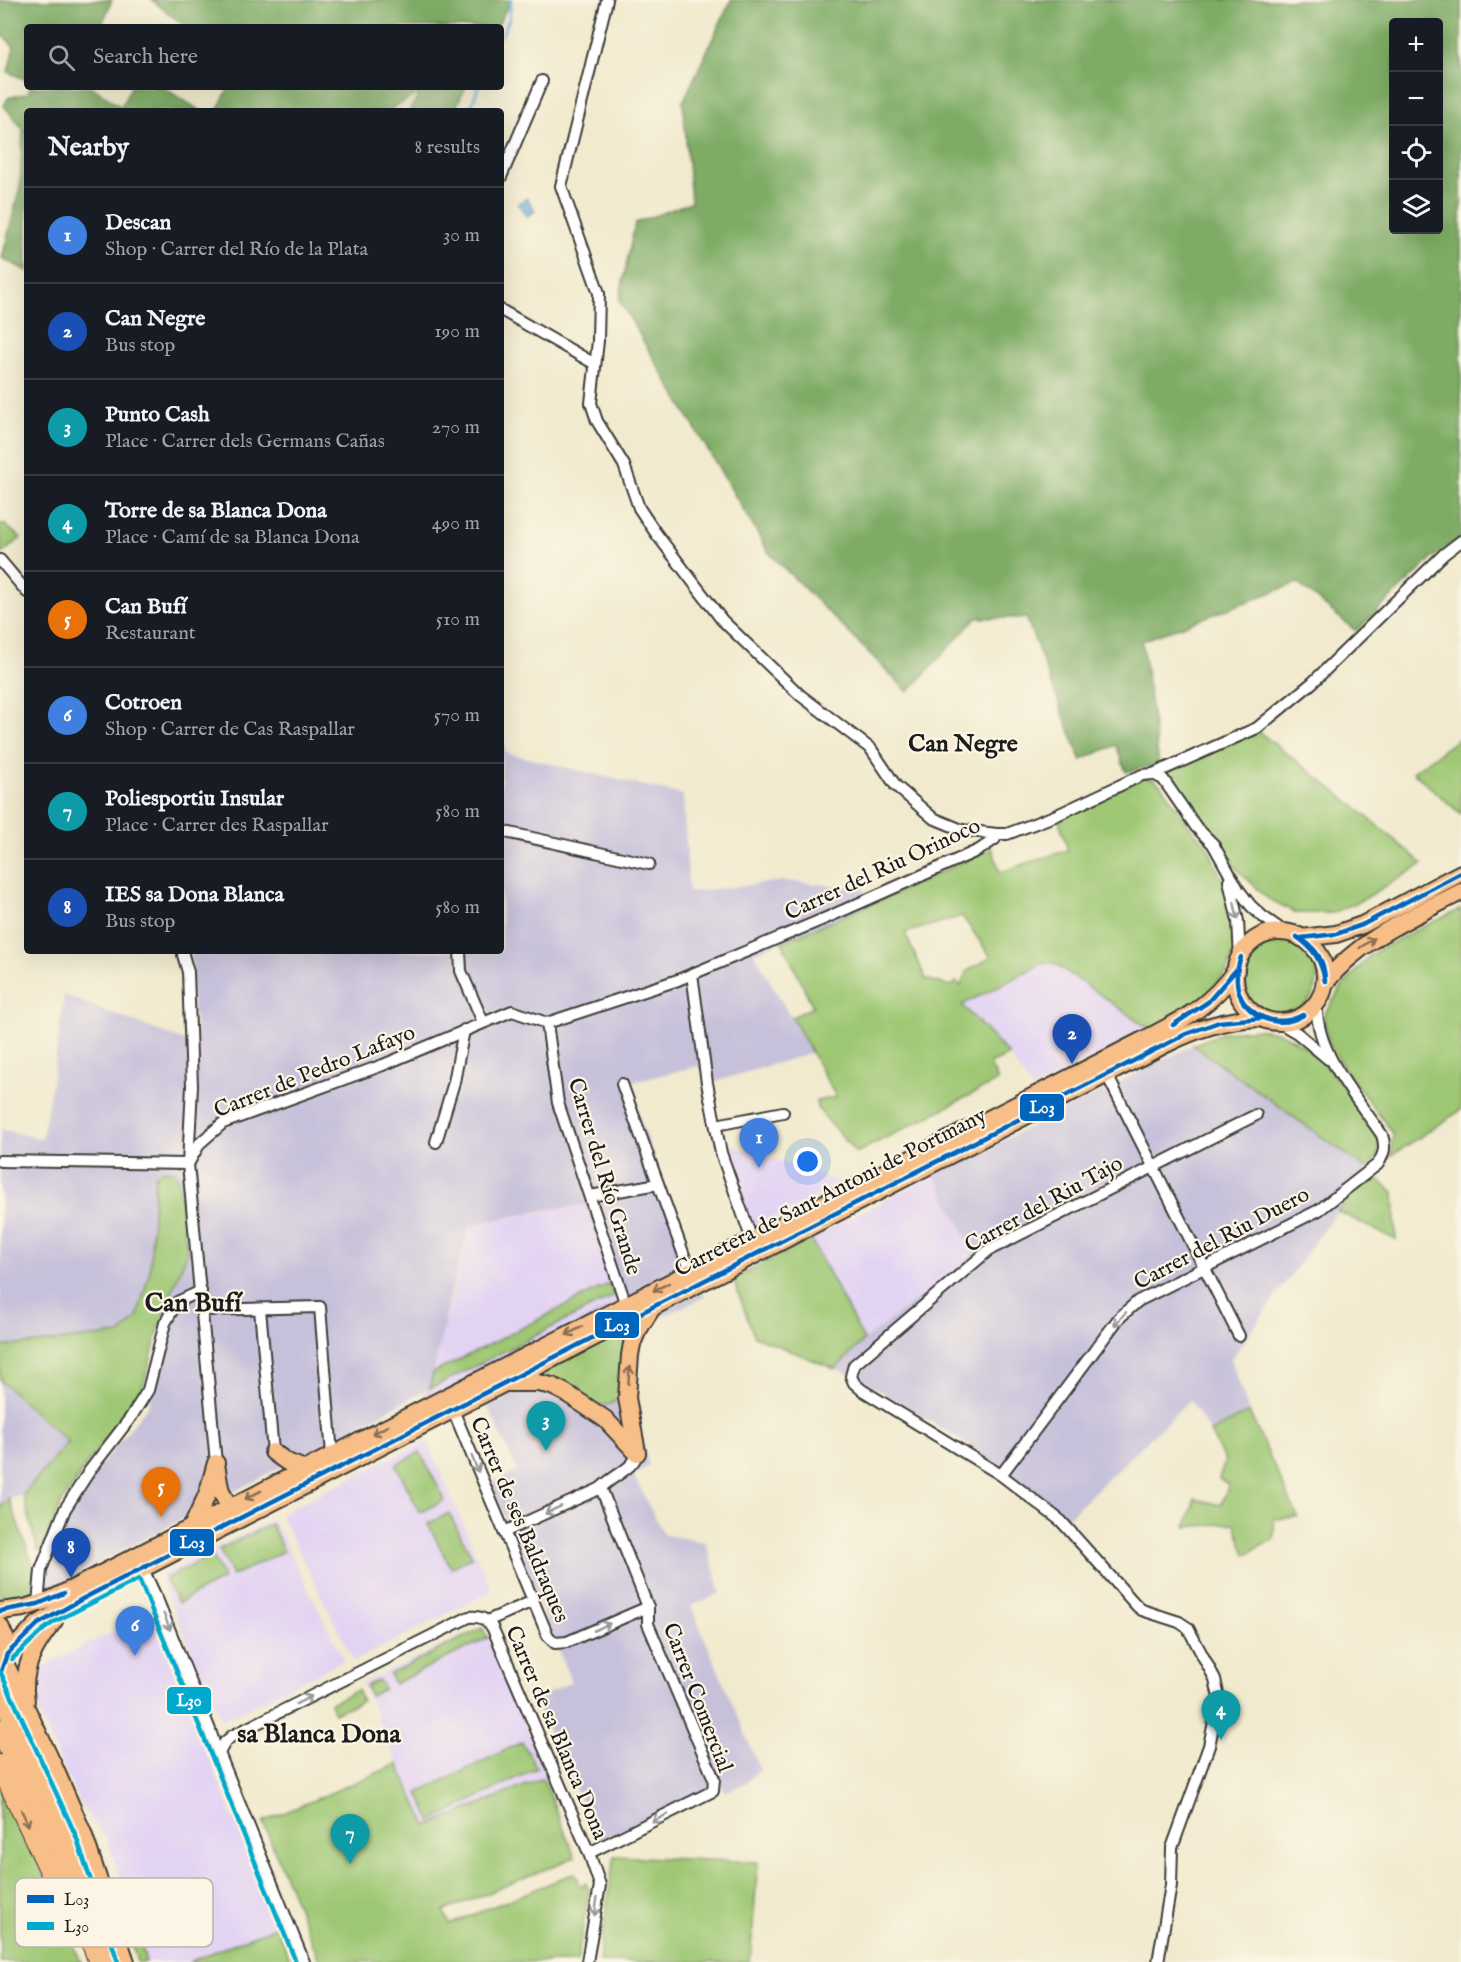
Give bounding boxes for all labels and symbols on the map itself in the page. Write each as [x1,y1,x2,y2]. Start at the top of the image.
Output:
district label: Can Negre [908,729,1018,760]
street label: Carrer del Riu Orinoco [781,812,985,927]
one-way arrow [1231,901,1242,921]
one-way arrow [1359,937,1376,950]
pin: 2 [1052,1014,1092,1064]
street label: Carrer de Pedro Lafayo [210,1019,420,1125]
street label: Carrer del Río Grande [561,1075,647,1279]
line badge: L03 [1019,1093,1065,1122]
text: L03 [1029,1099,1055,1119]
street label: Carretera de Sant Antoni de Portmany [670,1102,992,1284]
pin: 1 [740,1118,778,1168]
your location [793,1147,822,1176]
street label: Carrer del Riu Tajo [960,1150,1128,1260]
street label: Carrer del Riu Duero [1129,1181,1315,1297]
one-way arrow [652,1282,670,1293]
district label: Can Bufí [145,1287,243,1320]
line badge: L03 [594,1311,640,1339]
one-way arrow [1113,1311,1127,1327]
text: L03 [604,1317,630,1337]
one-way arrow [565,1326,583,1338]
one-way arrow [624,1365,635,1385]
pin: 3 [526,1402,566,1451]
street label: Carrer de ses Baldraques [463,1413,575,1627]
one-way arrow [371,1425,389,1436]
one-way arrow [470,1454,481,1473]
pin: 5 [142,1468,180,1517]
one-way arrow [244,1490,262,1502]
one-way arrow [544,1505,562,1517]
pin: 8 [52,1528,90,1578]
line badge: L03 [169,1528,215,1557]
text: L03 [179,1534,205,1554]
pin: 6 [116,1606,154,1656]
one-way arrow [162,1612,173,1631]
street label: Carrer Comercial [656,1619,739,1776]
one-way arrow [593,1621,611,1632]
street label: Carrer de sa Blanca Dona [498,1622,614,1844]
line badge: L30 [166,1686,212,1715]
pin: 4 [1202,1690,1240,1740]
text: L30 [176,1692,202,1712]
one-way arrow [294,1694,312,1705]
district label: sa Blanca Dona [237,1718,401,1751]
one-way arrow [19,1809,31,1827]
one-way arrow [652,1812,670,1824]
pin: 7 [330,1814,370,1864]
legend [15,1878,213,1947]
text: L03 [64,1891,89,1911]
one-way arrow [590,1897,601,1916]
text: L30 [64,1918,89,1938]

